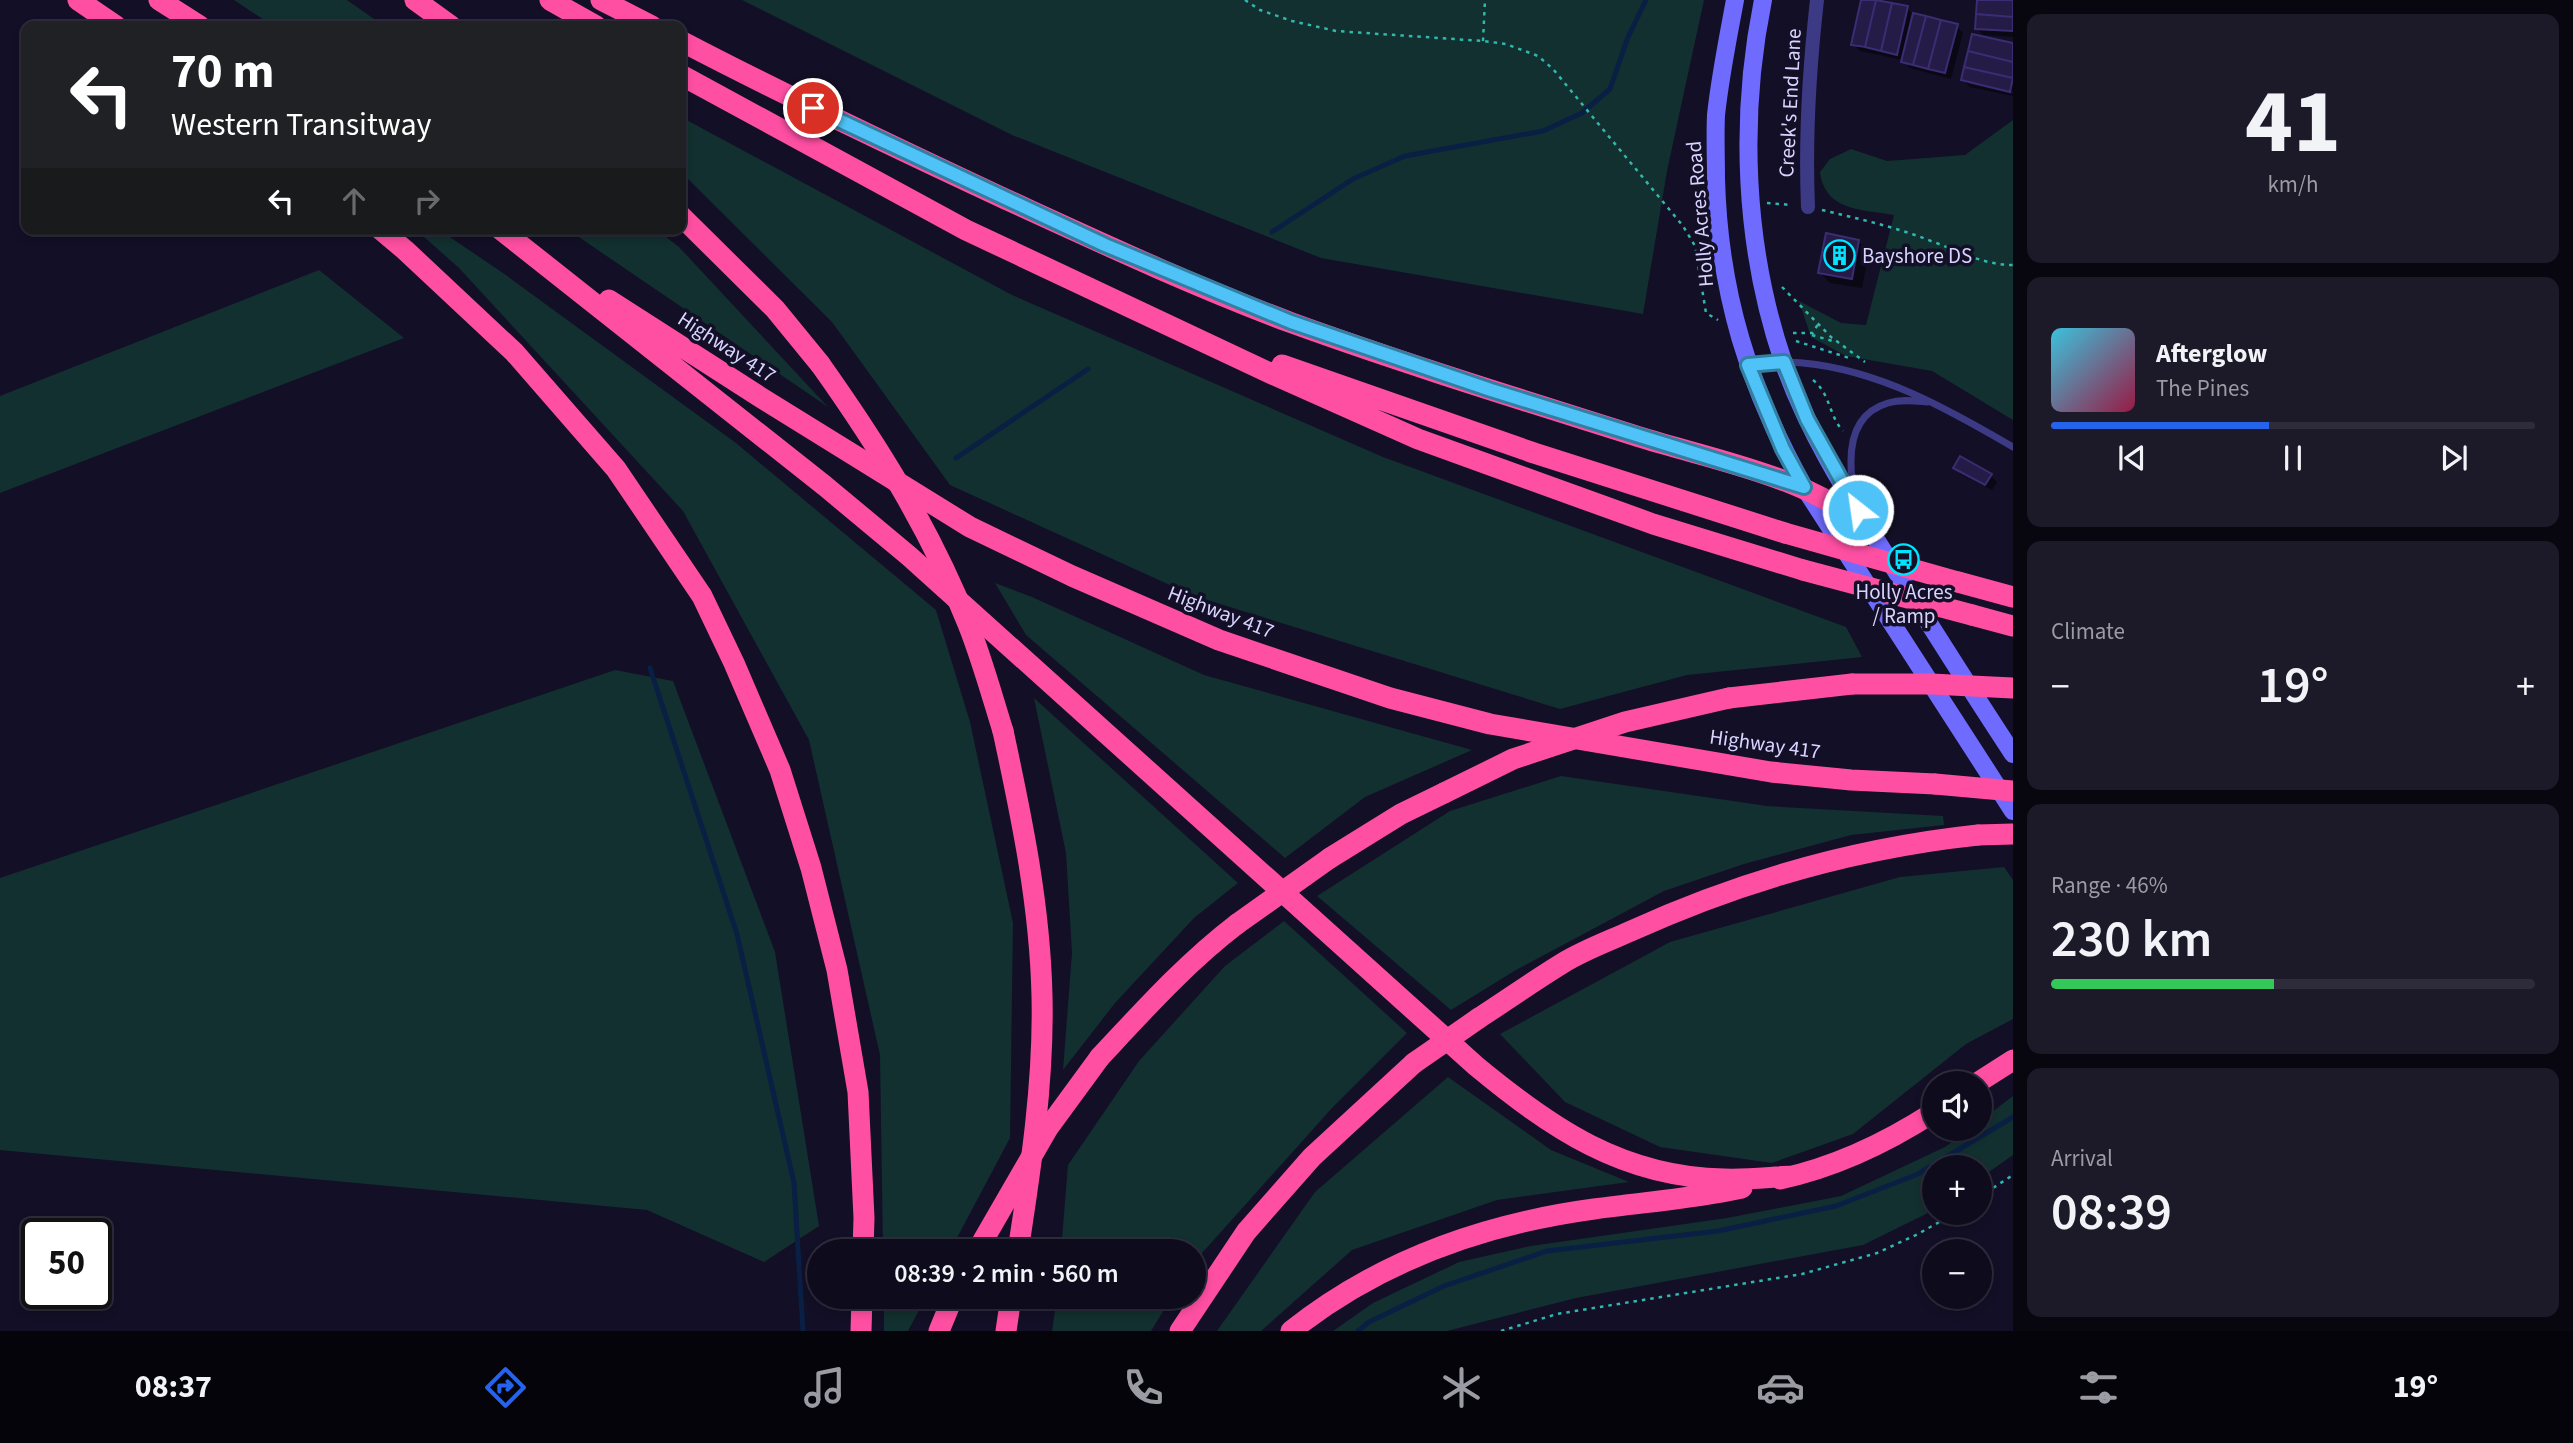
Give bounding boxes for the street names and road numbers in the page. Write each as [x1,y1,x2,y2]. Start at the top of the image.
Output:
street label: Creek's End Lane [1771,28,1809,178]
street label: Holly Acres Road [1679,140,1721,288]
street label: Highway 417 [672,304,782,390]
street label: Highway 417 [1163,578,1279,646]
street label: Highway 417 [1708,721,1822,767]

